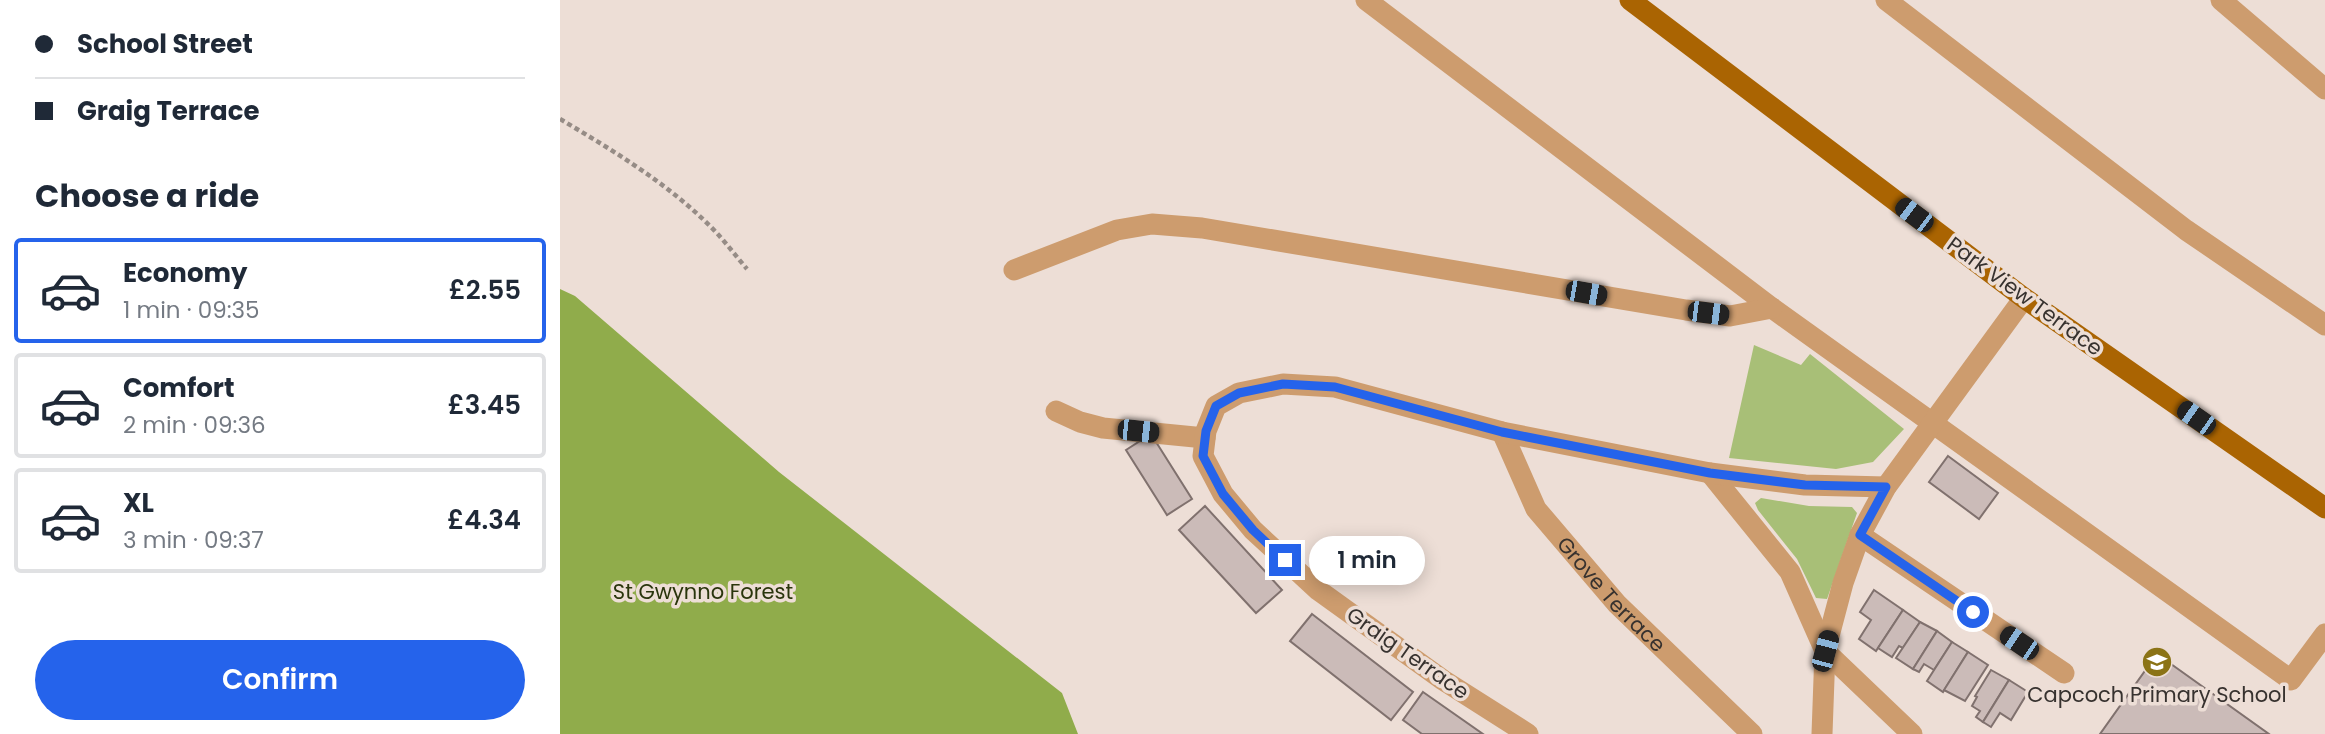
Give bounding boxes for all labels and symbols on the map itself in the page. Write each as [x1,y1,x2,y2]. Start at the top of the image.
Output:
car [1891,194,1938,236]
street label: Park View Terrace [1941,230,2109,362]
car [1564,279,1609,307]
car [1686,300,1731,326]
car [2173,397,2220,439]
car [1117,418,1160,444]
street label: Grove Terrace [1551,530,1672,658]
callout: 1 min [1310,536,1425,584]
route end [1269,544,1301,576]
park label: St Gwynno Forest [613,577,793,606]
route start [1957,596,1989,628]
street label: Graig Terrace [1341,600,1475,706]
car [1996,623,2043,663]
car [1810,628,1841,674]
school or university icon: Capcoch Primary School [2140,645,2174,679]
place label: Capcoch Primary School [2027,680,2287,709]

